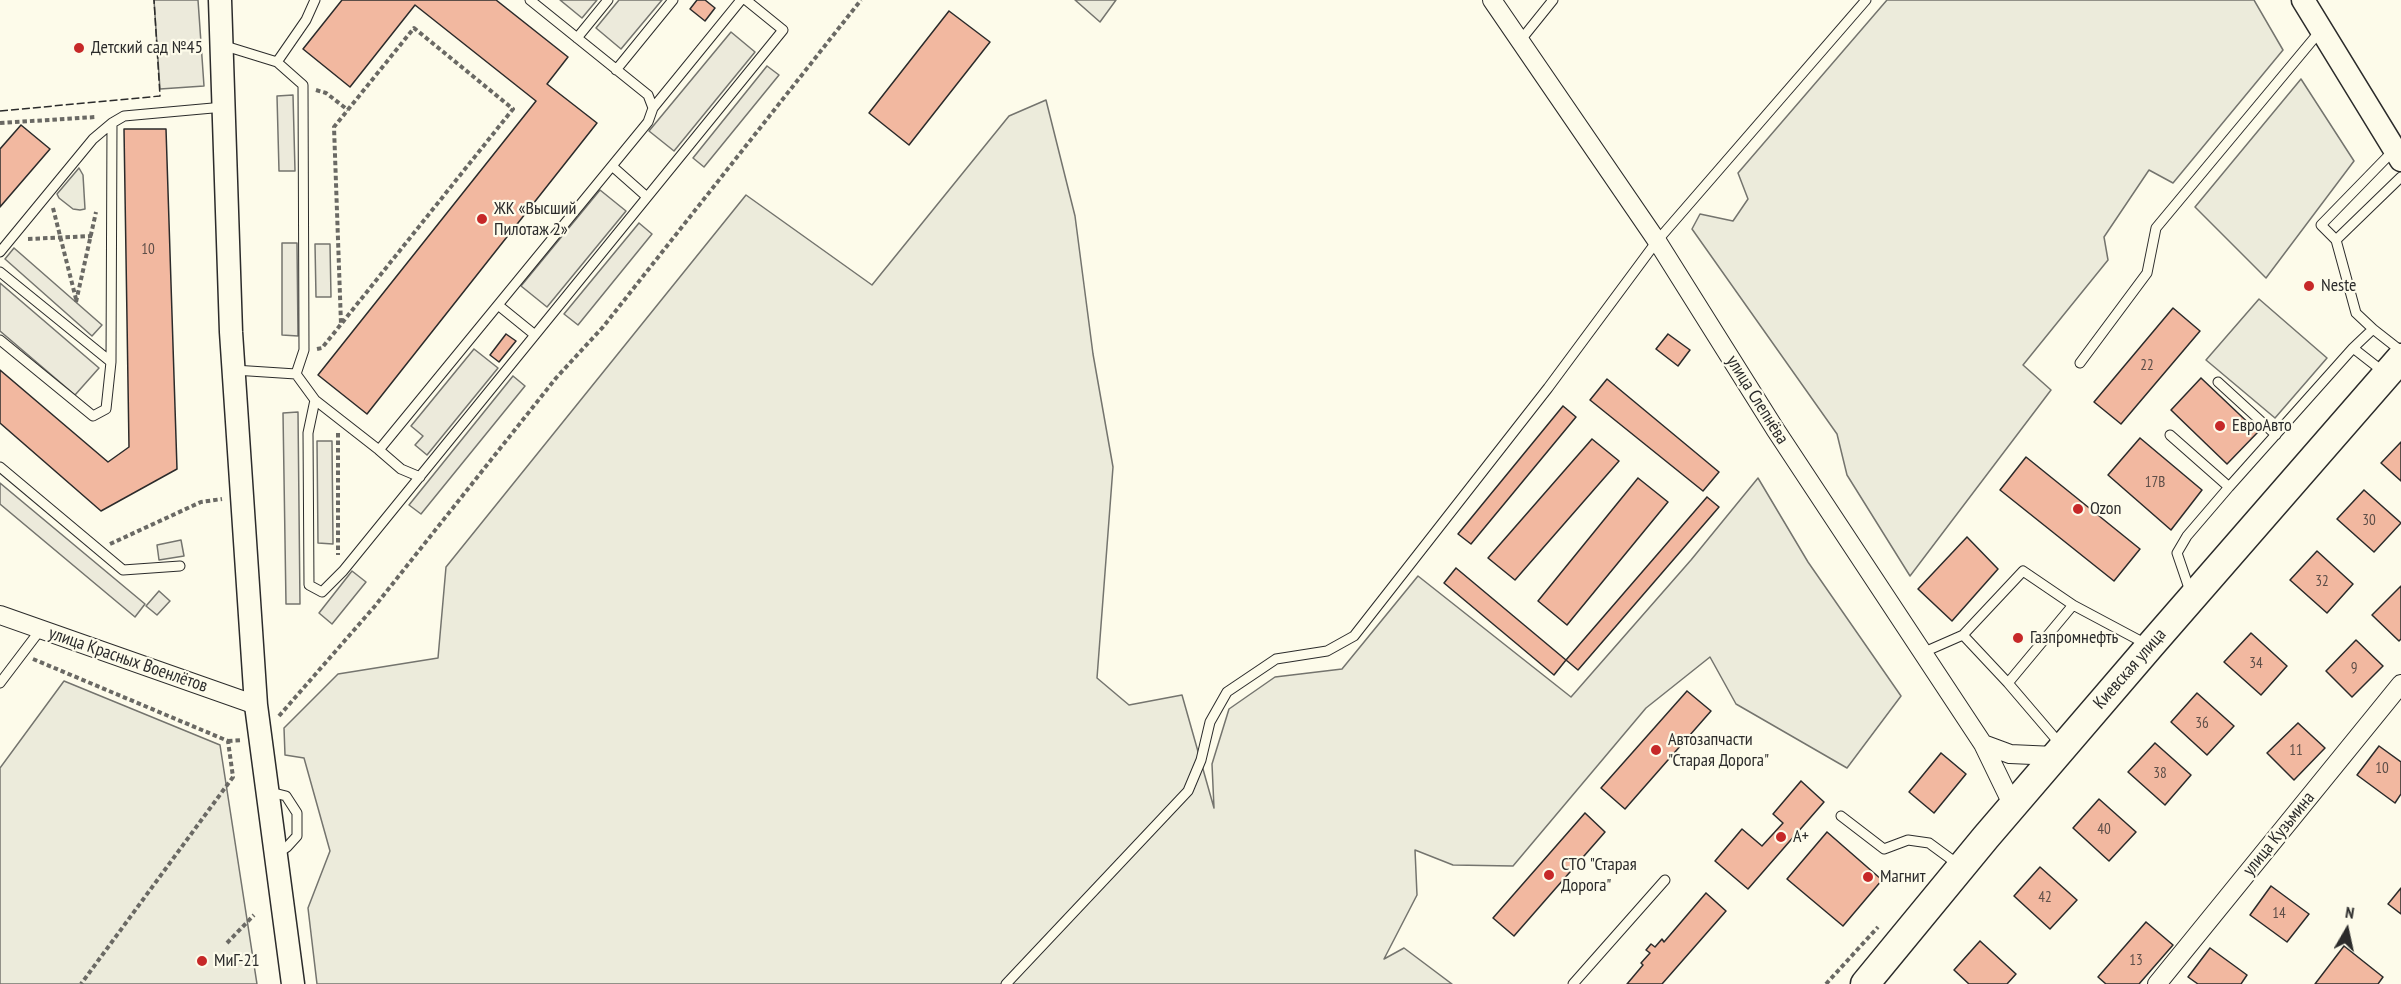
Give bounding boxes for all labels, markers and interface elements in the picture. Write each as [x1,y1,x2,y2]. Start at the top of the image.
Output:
place label: Детский сад №45 [91,37,203,59]
marker: Детский сад №45 [72,41,86,55]
place label: ЖК «Высший Пилотаж 2» [494,198,576,240]
marker: ЖК «Высший Пилотаж 2» [475,212,489,226]
house number: 10 [141,241,155,259]
place label: Neste [2321,275,2356,297]
marker: Neste [2302,279,2316,293]
street label: улица Слепнёва [1721,352,1793,448]
house number: 22 [2140,357,2154,375]
place label: ЕвроАвто [2232,415,2292,437]
marker: ЕвроАвто [2213,419,2227,433]
house number: 17В [2145,474,2165,492]
place label: Ozon [2090,498,2122,520]
marker: Ozon [2071,502,2085,516]
house number: 30 [2362,512,2376,530]
house number: 32 [2315,573,2329,591]
street label: улица Красных Военлётов [46,623,210,697]
street label: Киевская улица [2089,624,2171,714]
place label: Газпромнефть [2030,627,2118,649]
marker: Газпромнефть [2011,631,2025,645]
house number: 34 [2249,655,2263,673]
house number: 9 [2351,660,2357,678]
house number: 36 [2195,715,2209,733]
place label: Автозапчасти "Старая Дорога" [1668,729,1769,771]
house number: 11 [2289,742,2303,760]
marker: Автозапчасти "Старая Дорога" [1649,743,1663,757]
house number: 10 [2375,760,2389,778]
house number: 38 [2153,765,2167,783]
street label: улица Кузьмина [2239,788,2319,880]
house number: 40 [2097,821,2111,839]
place label: А+ [1793,826,1809,848]
marker: А+ [1774,830,1788,844]
place label: СТО "Старая Дорога" [1561,854,1637,896]
place label: Магнит [1880,866,1925,888]
marker: СТО "Старая Дорога" [1542,868,1556,882]
marker: Магнит [1861,870,1875,884]
house number: 42 [2038,889,2052,907]
north arrow [2317,900,2377,960]
text: N [2344,902,2356,923]
house number: 14 [2272,905,2286,923]
place label: МиГ-21 [214,950,260,972]
house number: 13 [2129,952,2143,970]
marker: МиГ-21 [195,954,209,968]

